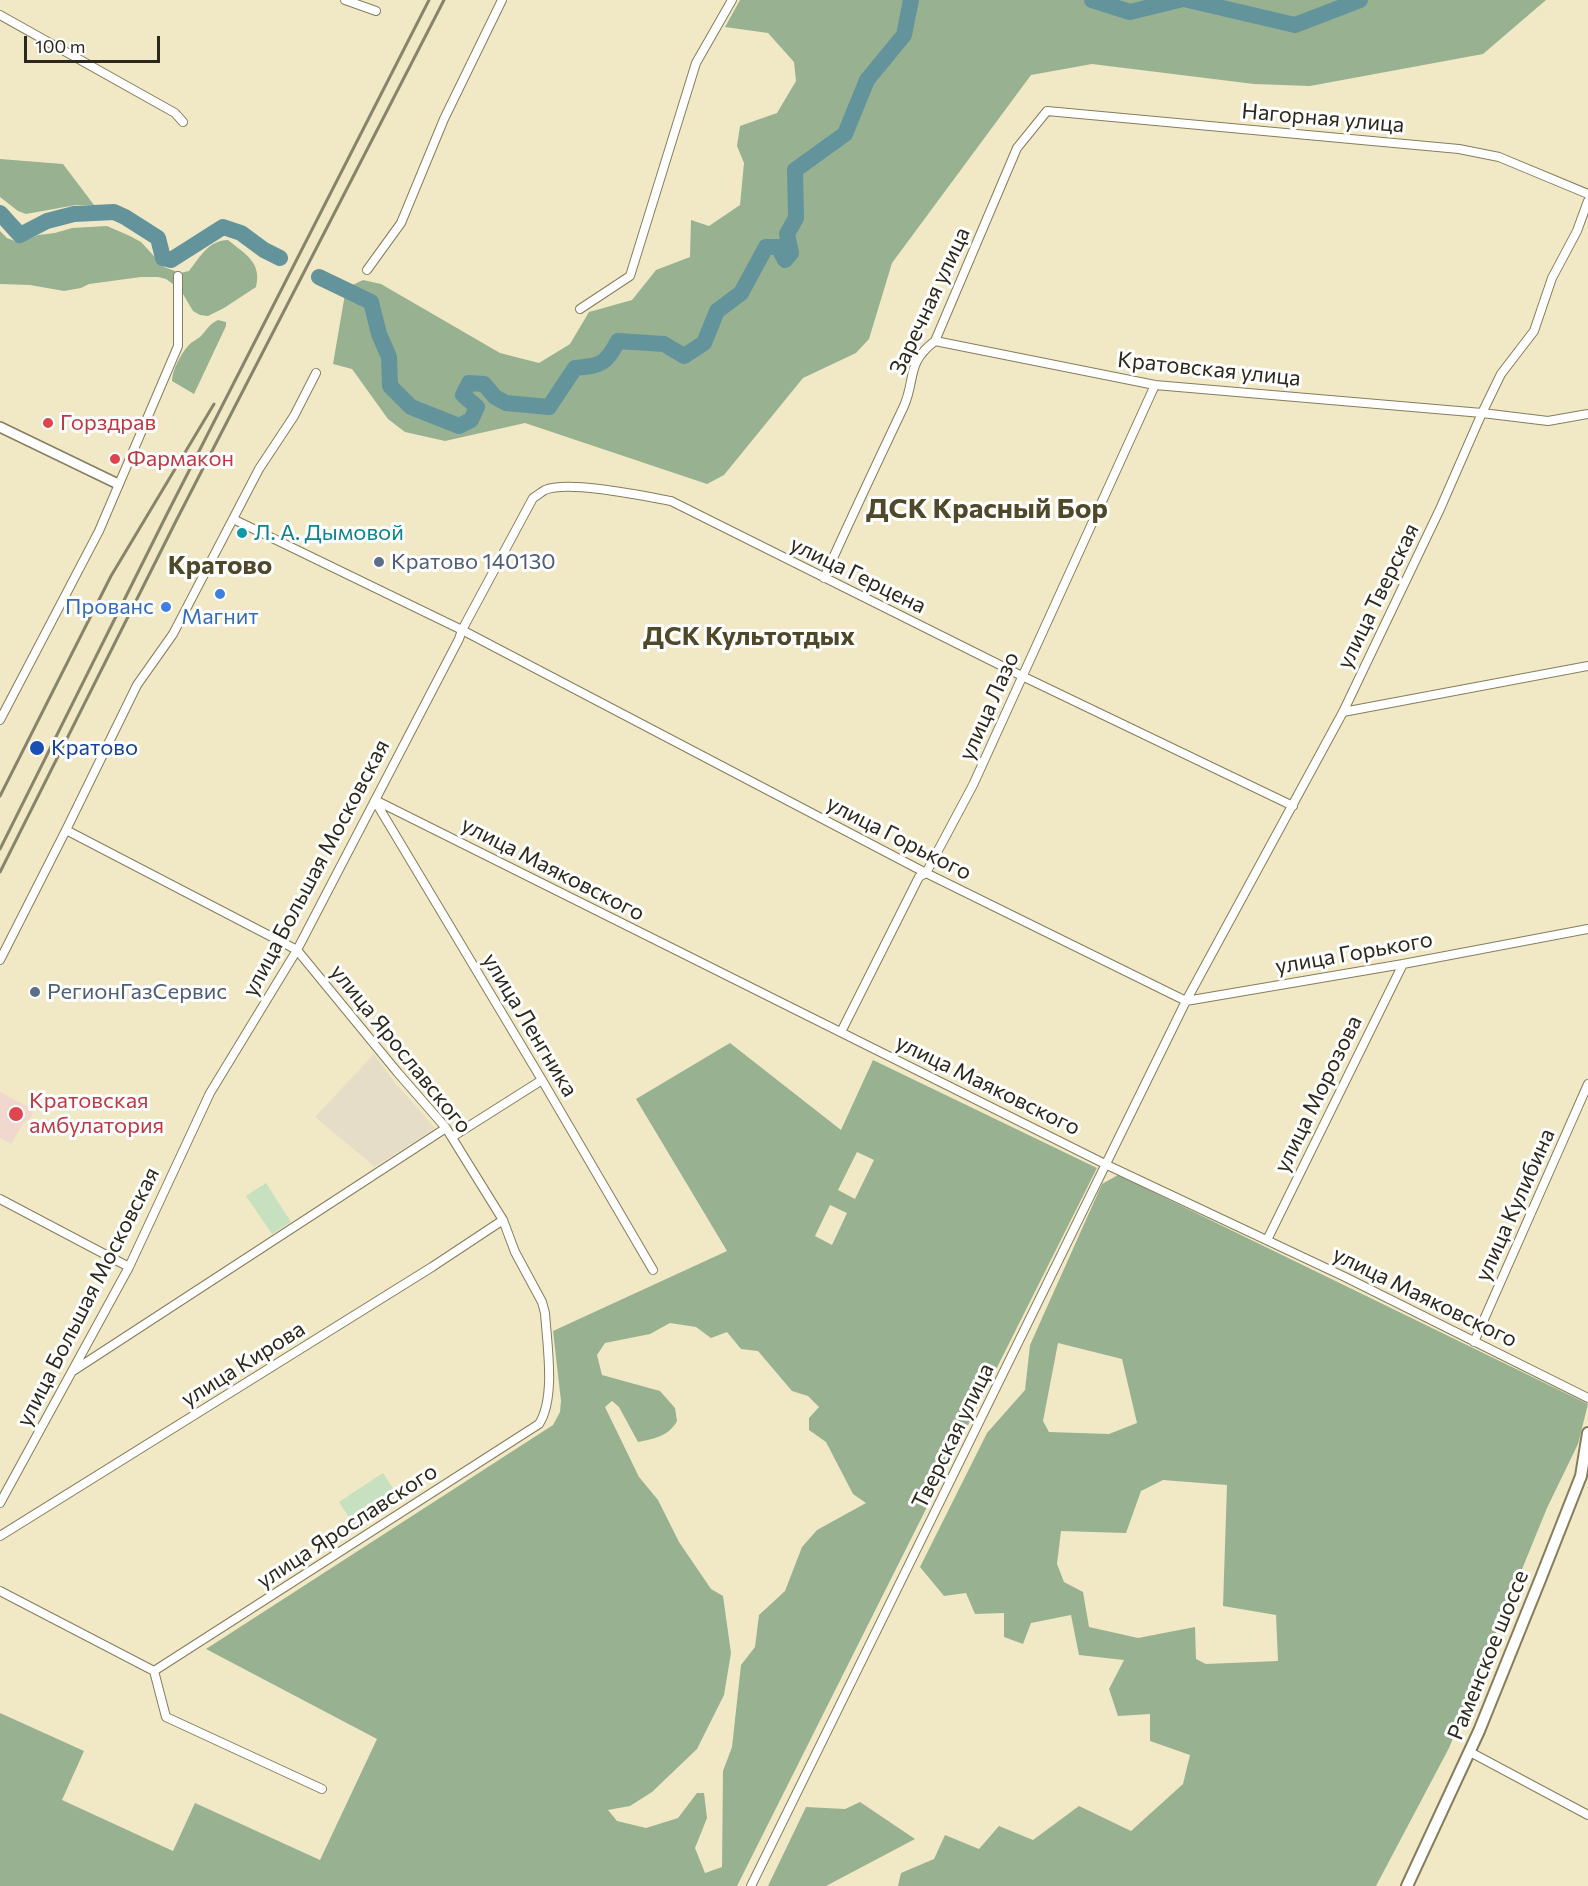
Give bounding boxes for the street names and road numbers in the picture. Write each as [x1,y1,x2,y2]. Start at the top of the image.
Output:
street label: Нагорная улица [1241,98,1405,138]
street label: Заречная улица [884,223,976,379]
street label: Кратовская улица [1116,346,1302,392]
street label: улица Тверская [1331,519,1425,673]
street label: улица Герцена [786,531,930,619]
street label: улица Лазо [953,648,1025,764]
street label: улица Большая Московская [237,735,395,1001]
street label: улица Горького [822,790,976,886]
street label: улица Маяковского [457,811,649,927]
street label: улица Горького [1273,926,1435,980]
street label: улица Ленгника [477,948,583,1102]
street label: улица Ярославского [325,959,477,1139]
street label: улица Морозова [1269,1011,1367,1177]
street label: улица Маяковского [891,1029,1085,1141]
street label: улица Кулибина [1470,1125,1560,1285]
street label: улица Большая Московская [11,1163,165,1431]
street label: улица Маяковского [1328,1241,1522,1353]
street label: улица Кирова [176,1315,310,1413]
street label: Тверская улица [906,1359,1000,1513]
street label: улица Ярославского [252,1458,442,1594]
street label: Раменское шоссе [1442,1566,1534,1744]

